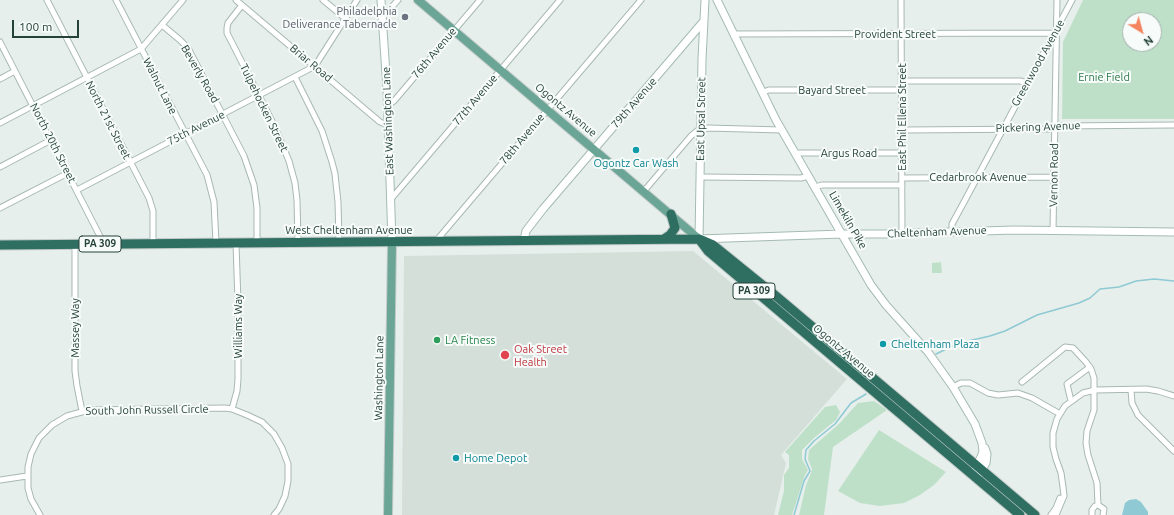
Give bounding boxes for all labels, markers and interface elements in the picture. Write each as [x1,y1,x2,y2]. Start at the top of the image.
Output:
place label: Philadelphia Deliverance Tabernacle [282,4,397,30]
scale bar [14,12,81,38]
marker: Philadelphia Deliverance Tabernacle [400,12,410,22]
north arrow [1122,12,1162,52]
street label: Greenwood Avenue [1009,17,1067,109]
text: 100 m [19,20,52,33]
street label: 76th Avenue [409,25,459,81]
street label: Provident Street [854,27,936,41]
text: N [1142,34,1156,48]
street label: Briar Road [287,41,335,85]
street label: Beverly Road [178,43,222,105]
street label: Walnut Lane [140,56,180,116]
street label: Tulpehocken Street [237,62,291,154]
street label: East Phil Ellena Street [895,63,909,171]
street label: East Washington Lane [380,67,396,175]
park label: Ernie Field [1078,70,1130,84]
street label: 77th Avenue [450,72,500,128]
street label: 79th Avenue [608,75,660,131]
street label: East Upsal Street [694,77,708,161]
street label: North 21st Street [83,79,133,161]
street label: Ogontz Avenue [532,80,600,140]
street label: Bayard Street [798,83,866,97]
street label: North 20th Street [27,101,79,185]
street label: 75th Avenue [165,108,227,148]
street label: 78th Avenue [497,111,547,167]
street label: Pickering Avenue [995,119,1081,135]
street label: Vernon Road [1047,143,1061,207]
marker: Ogontz Car Wash [631,145,641,155]
street label: Argus Road [821,146,877,160]
place label: Ogontz Car Wash [593,156,679,170]
street label: Cedarbrook Avenue [929,170,1027,184]
street label: Limekiln Pike [826,189,870,251]
street label: West Cheltenham Avenue [285,223,413,237]
street label: Cheltenham Avenue [887,224,987,240]
road number: PA 309 [79,236,121,252]
road number: PA 309 [733,283,775,299]
street label: Williams Way [231,294,245,358]
street label: Massey Way [68,298,82,358]
street label: Ogontz Avenue [810,321,878,381]
place label: LA Fitness [445,333,495,347]
street label: Washington Lane [372,335,386,421]
marker: LA Fitness [432,335,442,345]
place label: Cheltenham Plaza [891,337,979,351]
marker: Cheltenham Plaza [878,339,888,349]
place label: Oak Street Health [514,342,567,368]
marker: Oak Street Health [499,349,511,361]
street label: South John Russell Circle [85,402,209,418]
place label: Home Depot [464,451,527,465]
marker: Home Depot [451,453,461,463]

